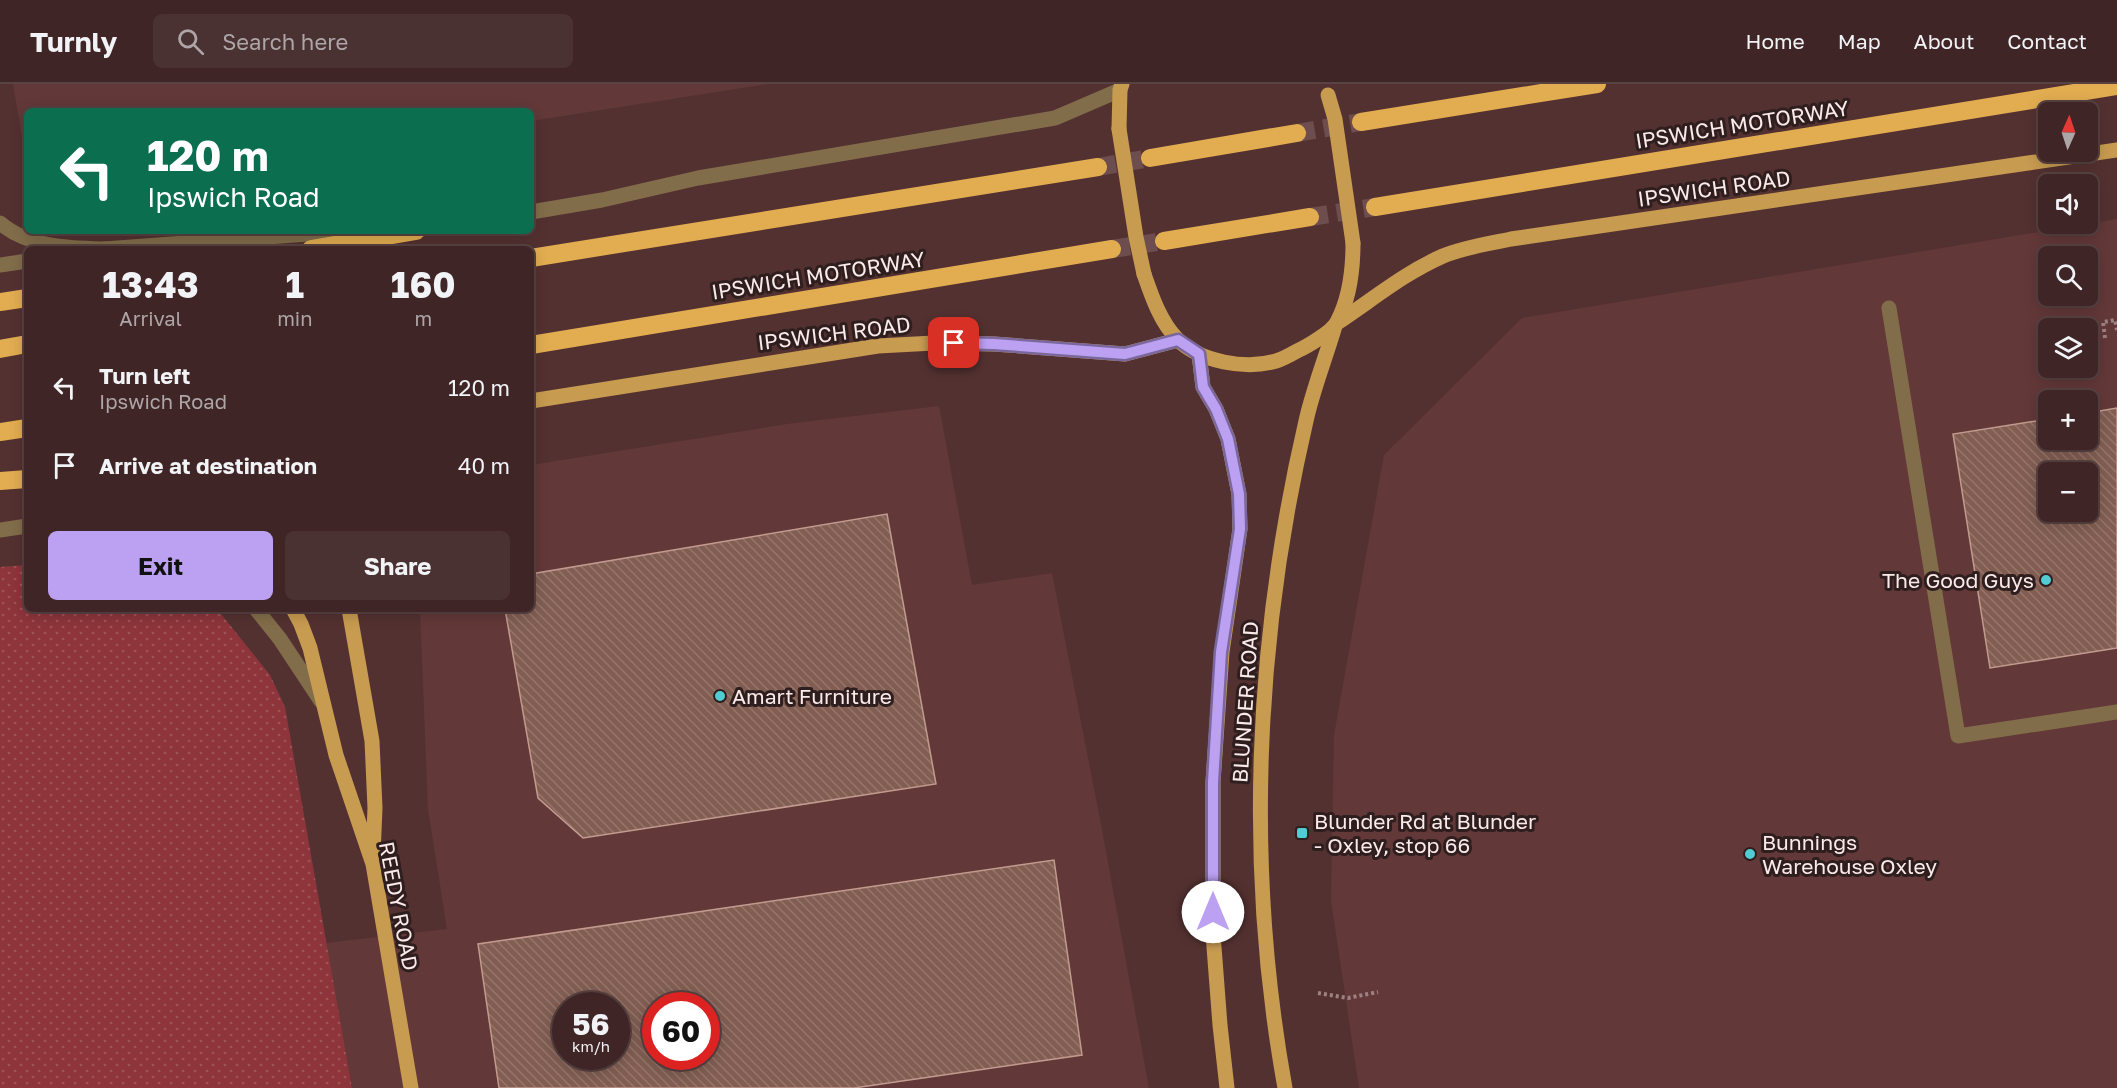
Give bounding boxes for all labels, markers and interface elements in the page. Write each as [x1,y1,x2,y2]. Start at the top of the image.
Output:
search box [153,14,573,68]
text: Turnly [30,25,117,58]
icon: search [174,25,207,58]
text: Search here [222,28,348,55]
text: Home [1745,28,1805,54]
text: Map [1838,28,1881,54]
text: About [1914,28,1974,54]
text: Contact [2007,28,2087,54]
street label: IPSWICH MOTORWAY [1633,94,1851,154]
north arrow [2038,102,2098,162]
map controls [2038,102,2098,522]
text: 120 m [147,130,269,180]
icon: left [48,132,126,210]
street label: IPSWICH ROAD [1636,164,1792,212]
button: sound [2038,174,2098,234]
text: Ipswich Road [147,181,320,213]
street label: IPSWICH MOTORWAY [709,245,927,305]
button: search [2038,246,2098,306]
text: 13:43 [102,263,199,306]
text: 1 [286,263,304,306]
text: 160 [391,263,456,306]
text: Arrival [119,306,182,330]
text: min [277,306,313,330]
text: m [414,306,432,330]
street label: IPSWICH ROAD [756,311,912,355]
pin [928,317,979,368]
button: layers [2038,318,2098,378]
icon: arrive [937,326,970,359]
text: Turn left [99,362,190,389]
icon: left [48,371,81,404]
text: 120 m [448,374,510,401]
text: Ipswich Road [99,389,227,413]
button: + [2038,390,2098,450]
icon: arrive [48,449,81,482]
text: Arrive at destination [99,452,317,479]
text: 40 m [458,452,510,479]
button: − [2038,462,2098,522]
button: Exit [48,531,273,600]
button: Share [285,531,510,600]
place label: The Good Guys [1882,567,2034,593]
marker: The Good Guys [2039,573,2053,587]
street label: BLUNDER ROAD [1226,620,1264,784]
place label: Amart Furniture [732,683,892,709]
marker: Amart Furniture [713,689,727,703]
place label: Blunder Rd at Blunder - Oxley, stop 66 [1314,808,1536,858]
marker: Blunder Rd at Blunder - Oxley, stop 66 [1295,826,1309,840]
place label: Bunnings Warehouse Oxley [1762,829,1937,879]
street label: REEDY ROAD [374,839,424,973]
marker: Bunnings Warehouse Oxley [1743,847,1757,861]
position arrow [1181,880,1245,944]
speed limit sign: 60 [642,992,720,1070]
text: 56 [572,1006,610,1042]
text: km/h [572,1037,610,1055]

